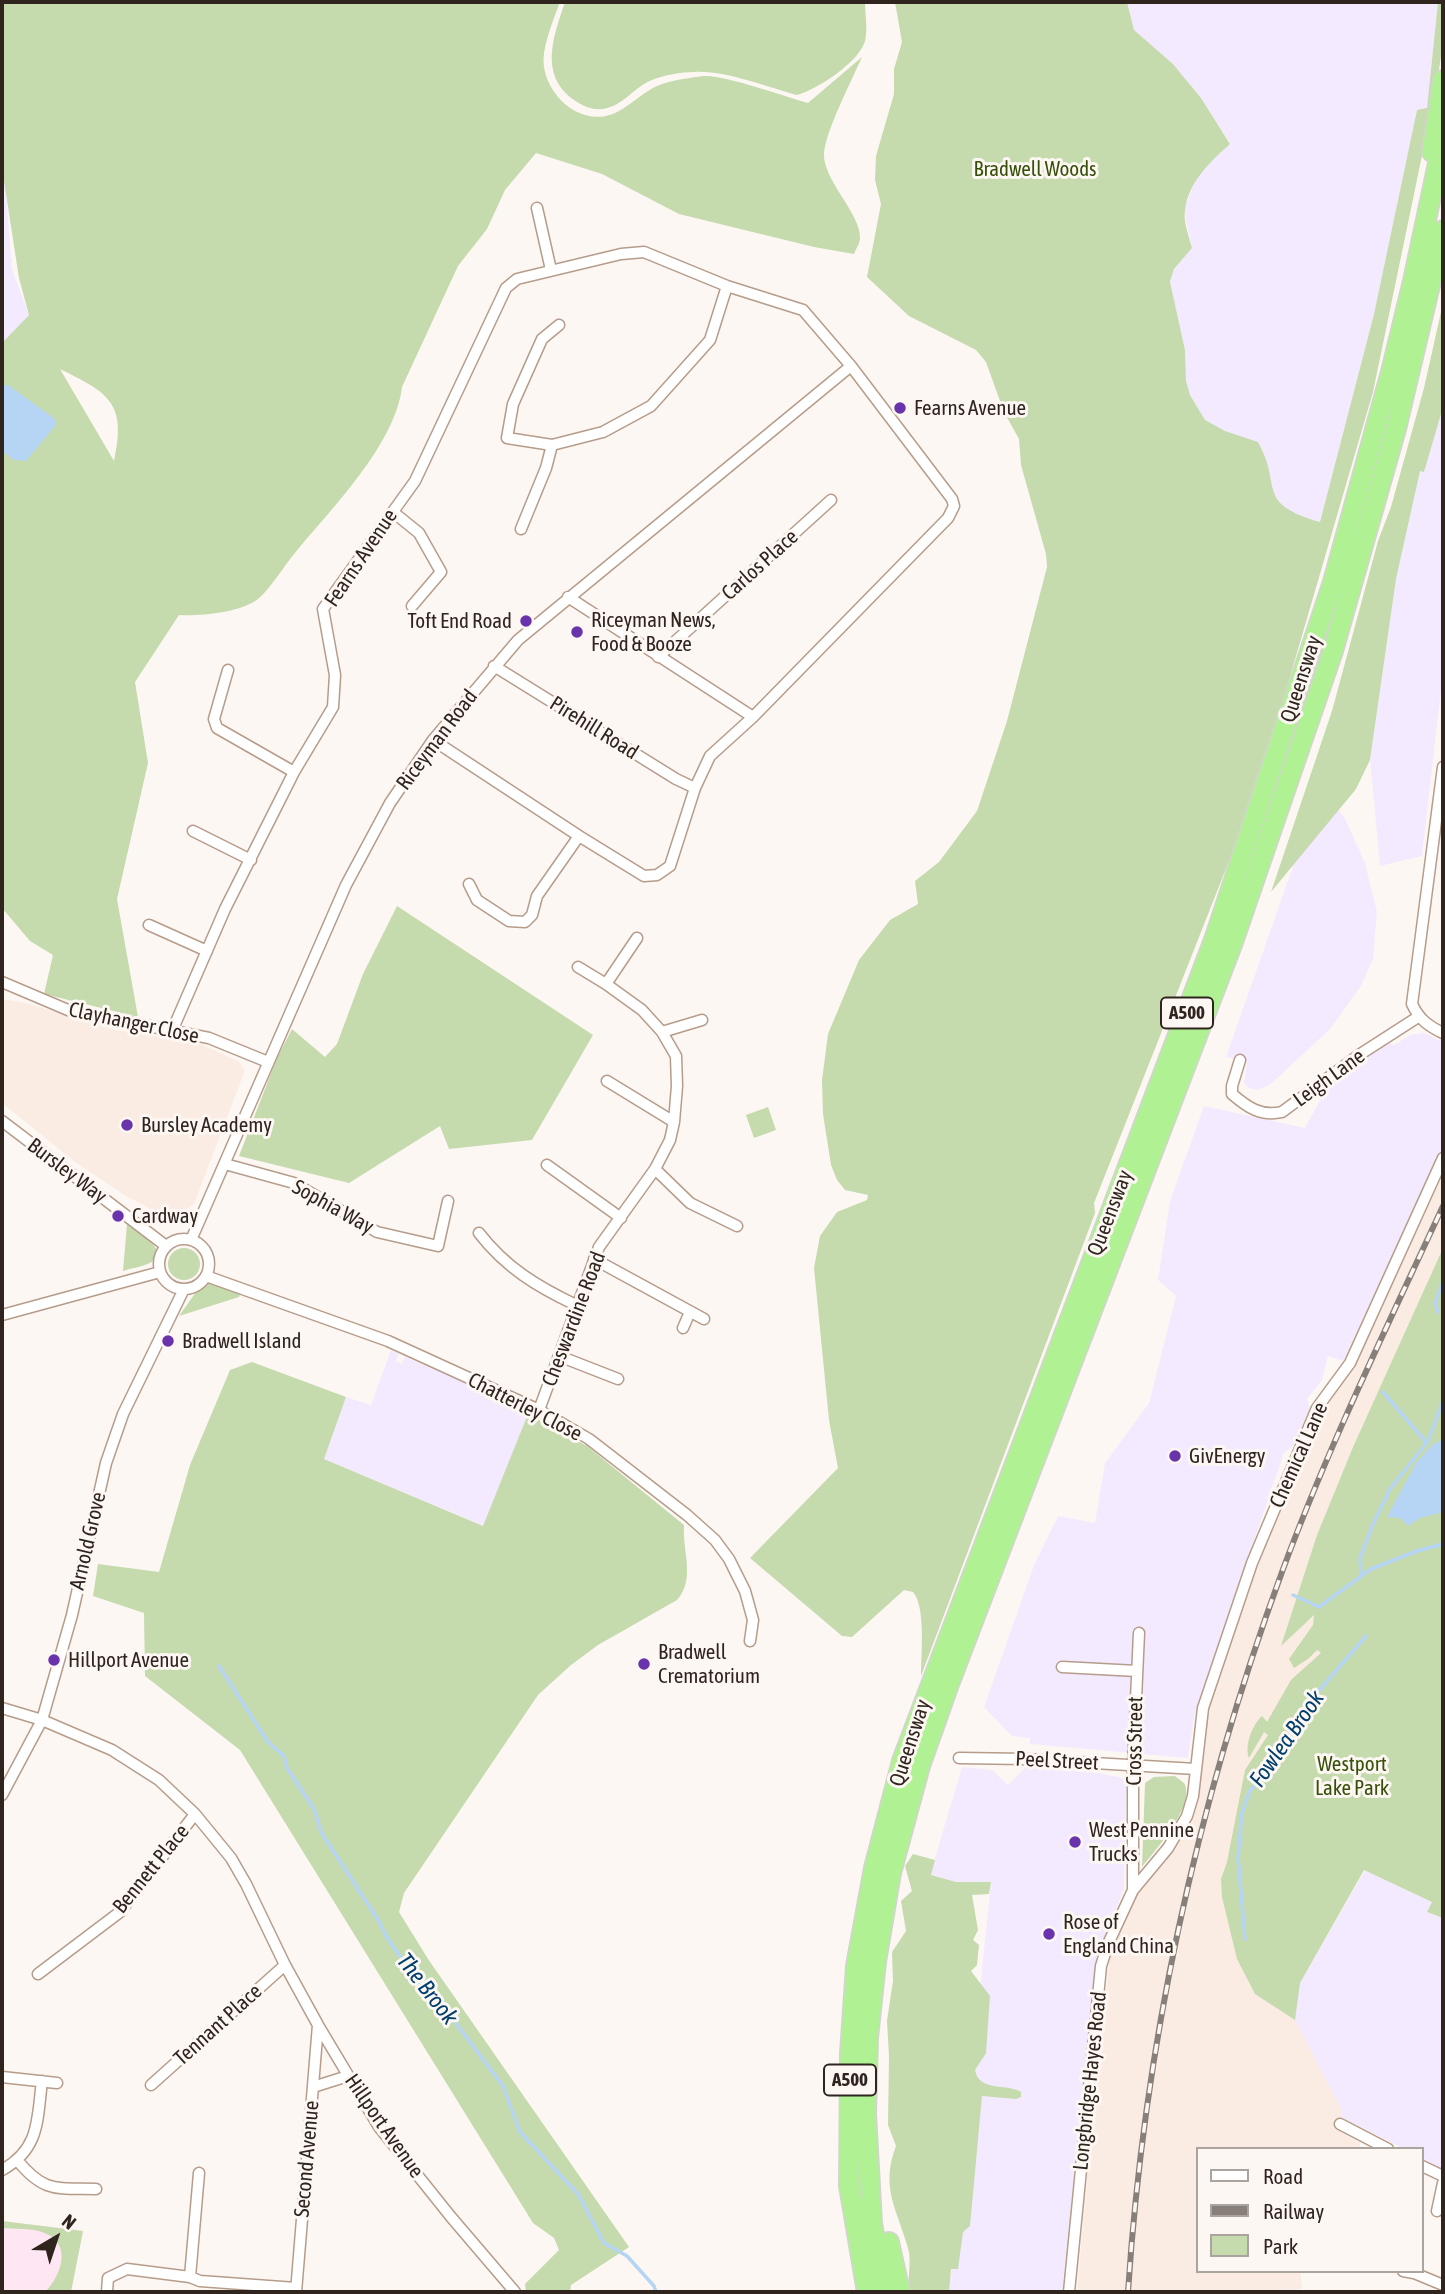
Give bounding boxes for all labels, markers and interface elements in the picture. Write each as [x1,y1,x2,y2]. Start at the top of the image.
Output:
park label: Bradwell Woods [973,156,1097,182]
place label: Fearns Avenue [914,395,1026,421]
marker: Fearns Avenue [892,400,908,416]
street label: Fearns Avenue [319,504,403,612]
street label: Carlos Place [717,524,803,606]
place label: Riceyman News, Food & Booze [591,607,715,657]
place label: Toft End Road [407,608,512,634]
marker: Toft End Road [518,613,534,629]
marker: Riceyman News, Food & Booze [569,624,585,640]
street label: Queensway [1275,632,1327,726]
street label: Riceyman Road [391,685,483,795]
street label: Pirehill Road [545,691,643,765]
street label: Clayhanger Close [67,997,201,1049]
road number: A500 [1161,998,1213,1028]
street label: Leigh Lane [1288,1044,1370,1112]
place label: Bursley Academy [141,1112,272,1138]
marker: Bursley Academy [119,1117,135,1133]
street label: Bursley Way [22,1133,112,1209]
street label: Queensway [1082,1167,1138,1259]
street label: Sophia Way [288,1174,378,1240]
place label: Cardway [132,1203,198,1229]
marker: Cardway [110,1208,126,1224]
street label: Cheswardine Road [537,1248,611,1390]
place label: Bradwell Island [182,1328,302,1354]
marker: Bradwell Island [160,1333,176,1349]
street label: Chatterley Close [464,1367,586,1447]
street label: Chemical Lane [1265,1398,1333,1512]
place label: GivEnergy [1189,1443,1266,1469]
marker: GivEnergy [1167,1448,1183,1464]
street label: Arnold Grove [65,1490,111,1592]
place label: Bradwell Crematorium [658,1639,760,1689]
place label: Hillport Avenue [68,1647,189,1673]
marker: Hillport Avenue [46,1652,62,1668]
marker: Bradwell Crematorium [636,1656,652,1672]
water label: Fowlea Brook [1244,1685,1330,1793]
street label: Queensway [884,1696,936,1790]
street label: Cross Street [1122,1696,1148,1786]
street label: Peel Street [1015,1746,1099,1776]
park label: Westport Lake Park [1315,1751,1389,1801]
place label: West Pennine Trucks [1089,1817,1194,1867]
street label: Bennett Place [107,1819,195,1919]
marker: West Pennine Trucks [1067,1834,1083,1850]
place label: Rose of England China [1063,1909,1174,1959]
marker: Rose of England China [1041,1926,1057,1942]
water label: The Brook [391,1948,463,2030]
street label: Tennant Place [169,1979,267,2071]
street label: Longbridge Hayes Road [1068,1990,1112,2172]
road number: A500 [824,2064,876,2096]
street label: Hillport Avenue [339,2069,429,2183]
street label: Second Avenue [289,2100,325,2218]
legend [1196,2147,1424,2273]
text: Road [1263,2164,1303,2188]
text: Railway [1263,2199,1324,2223]
north arrow [21,2203,91,2273]
text: N [58,2210,80,2234]
text: Park [1263,2234,1298,2258]

